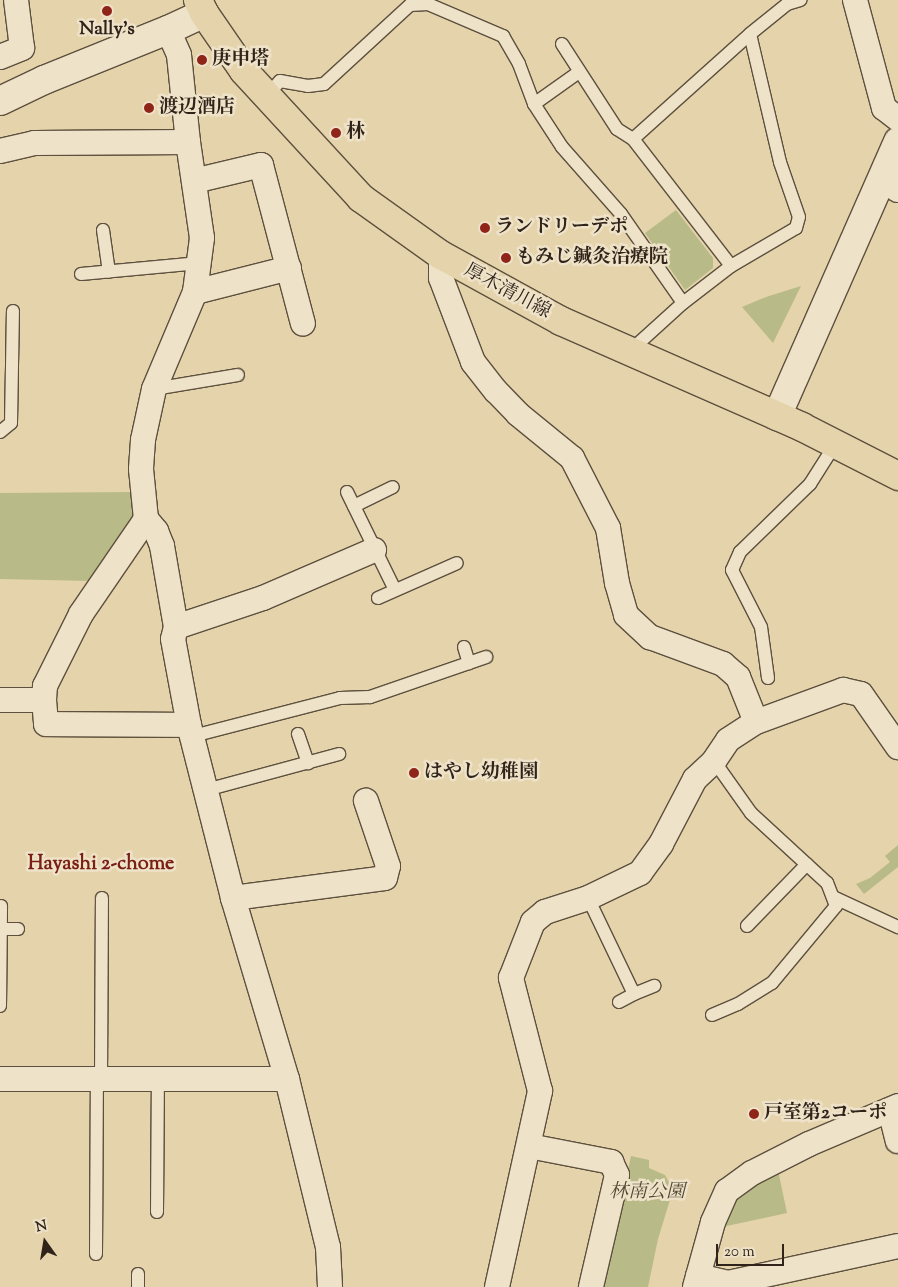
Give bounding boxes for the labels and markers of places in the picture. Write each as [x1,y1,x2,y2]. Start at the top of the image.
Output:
marker: Nally's [101,5,113,17]
place label: Nally's [79,19,135,41]
place label: 庚申塔 [212,49,269,71]
marker: 庚申塔 [196,54,208,66]
place label: 渡辺酒店 [159,97,235,119]
marker: 渡辺酒店 [143,102,155,114]
place label: 林 [346,122,365,144]
marker: 林 [330,127,342,139]
place label: ランドリーデポ [495,217,628,239]
marker: ランドリーデポ [479,222,491,234]
place label: もみじ鍼灸治療院 [516,247,668,269]
marker: もみじ鍼灸治療院 [500,252,512,264]
place label: はやし幼稚園 [424,762,538,784]
marker: はやし幼稚園 [408,767,420,779]
place label: 戸室第2コーポ [764,1103,887,1125]
marker: 戸室第2コーポ [748,1108,760,1120]

